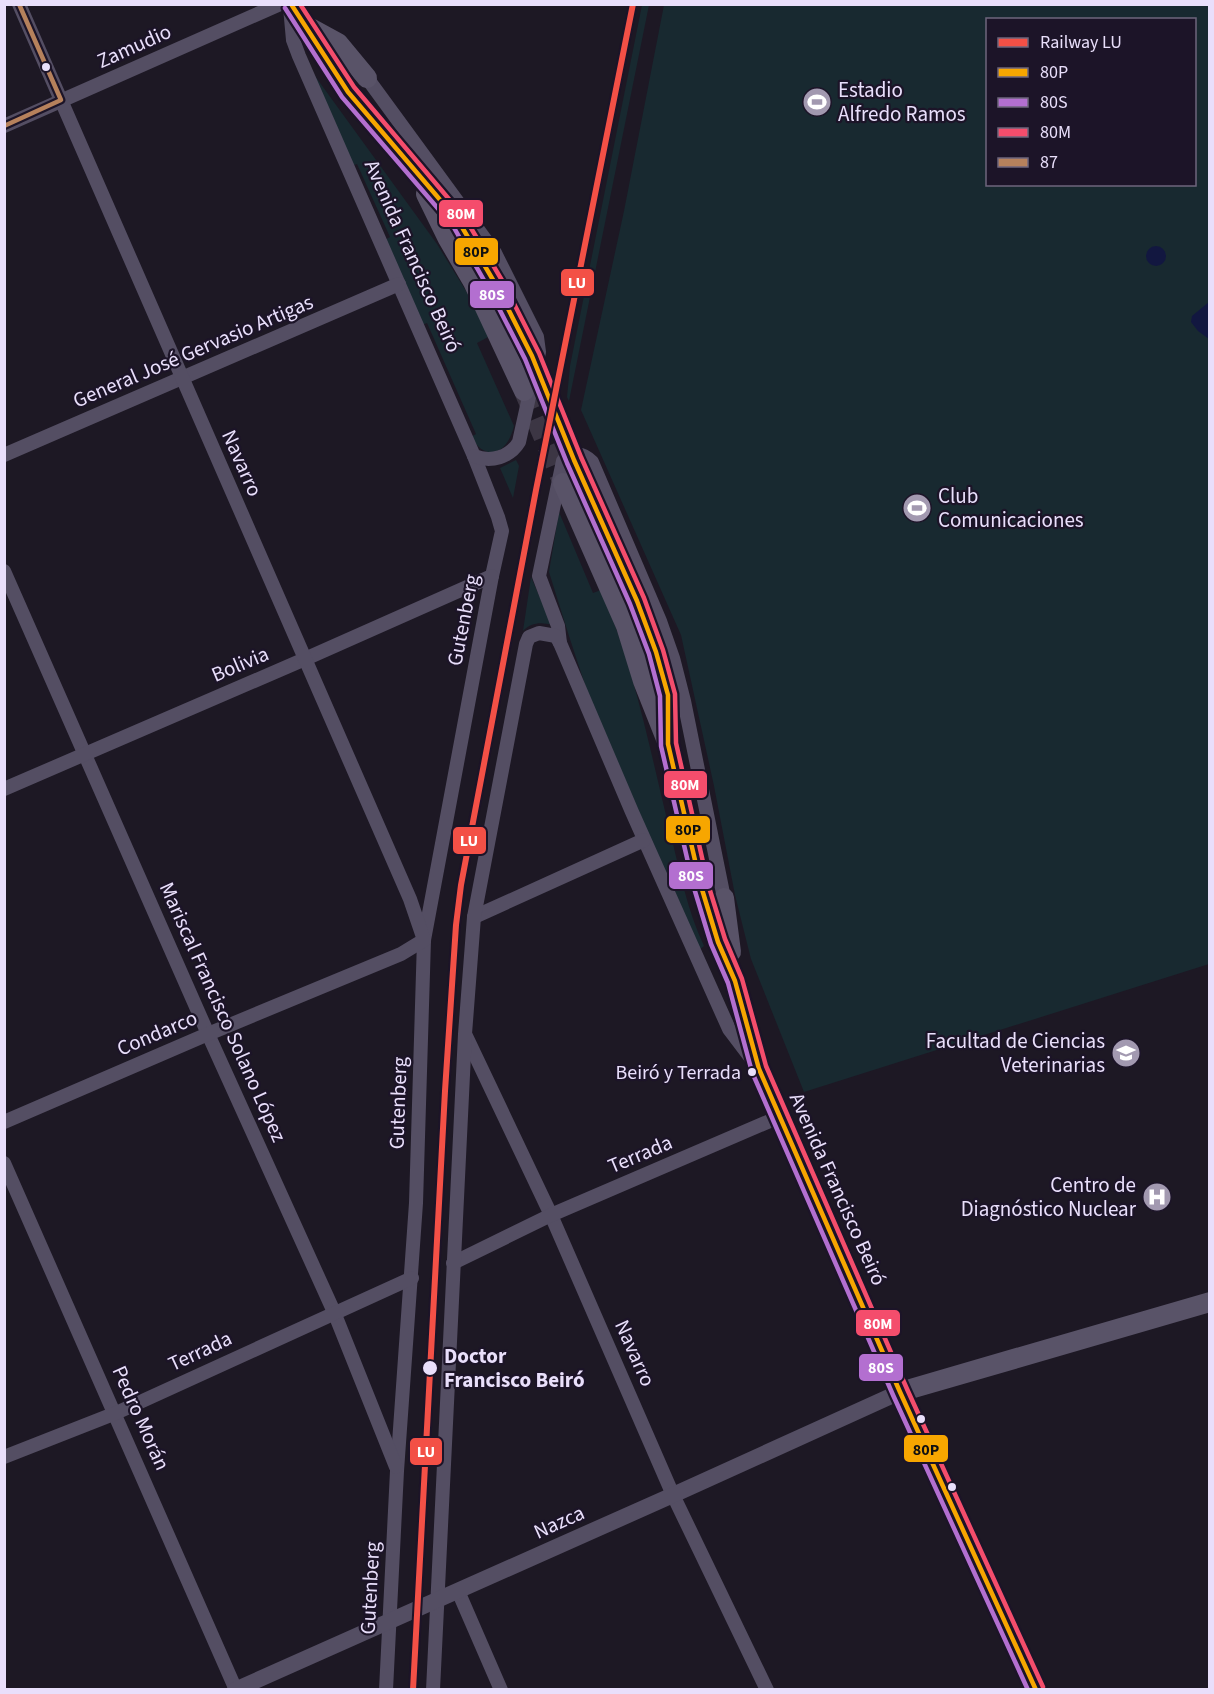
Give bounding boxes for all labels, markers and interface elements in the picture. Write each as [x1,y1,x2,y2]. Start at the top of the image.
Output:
street label: Zamudio [92,16,176,76]
legend [986,18,1196,186]
text: Railway LU [1040,30,1122,55]
text: 80P [1040,60,1068,85]
unlabelled marker [40,61,52,73]
place label: Estadio Alfredo Ramos [838,75,966,129]
sports icon: Estadio Alfredo Ramos [801,86,833,118]
text: 80S [1040,90,1068,115]
text: 80M [1040,120,1071,145]
text: 87 [1040,150,1058,175]
street label: Avenida Francisco Beiró [357,155,469,357]
line badge: 80M [438,199,484,228]
text: 80M [446,203,476,225]
line badge: 80P [454,237,499,266]
text: 80P [463,241,489,263]
line badge: LU [560,268,595,297]
text: LU [568,272,586,294]
line badge: 80S [469,280,515,309]
text: 80S [479,284,505,306]
street label: General José Gervasio Artigas [68,287,318,415]
street label: Navarro [214,425,270,501]
place label: Club Comunicaciones [938,481,1084,535]
sports icon: Club Comunicaciones [901,492,933,524]
street label: Gutenberg [439,571,487,668]
street label: Bolivia [207,639,273,689]
line badge: 80M [663,770,708,799]
text: 80M [670,774,700,796]
line badge: 80P [665,815,711,844]
text: 80P [675,819,701,841]
line badge: LU [452,826,487,855]
text: LU [460,830,478,852]
line badge: 80S [668,861,714,890]
text: 80S [678,865,704,887]
street label: Mariscal Francisco Solano López [152,877,294,1147]
street label: Condarco [112,1003,202,1063]
place label: Facultad de Ciencias Veterinarias [926,1026,1105,1080]
school or university icon: Facultad de Ciencias Veterinarias [1110,1037,1142,1069]
street label: Gutenberg [381,1056,415,1150]
place label: Beiró y Terrada [615,1059,741,1087]
marker: Beiró y Terrada [746,1066,758,1078]
street label: Avenida Francisco Beiró [782,1088,894,1290]
street label: Terrada [603,1127,677,1181]
place label: Centro de Diagnóstico Nuclear [961,1170,1137,1224]
hospital icon: Centro de Diagnóstico Nuclear [1141,1181,1173,1213]
line badge: 80M [855,1309,901,1337]
text: 80M [863,1313,893,1335]
street label: Navarro [607,1315,663,1391]
street label: Terrada [163,1323,237,1379]
place label: Doctor Francisco Beiró [444,1341,585,1395]
line badge: 80S [858,1353,904,1382]
text: 80S [868,1357,894,1379]
marker: Doctor Francisco Beiró [421,1359,439,1377]
street label: Pedro Morán [105,1361,177,1475]
unlabelled marker [915,1413,927,1425]
line badge: 80P [903,1434,949,1463]
line badge: LU [409,1437,443,1466]
text: 80P [913,1439,939,1461]
text: LU [417,1441,435,1463]
unlabelled marker [946,1481,958,1493]
street label: Nazca [529,1498,589,1546]
street label: Gutenberg [353,1540,387,1635]

